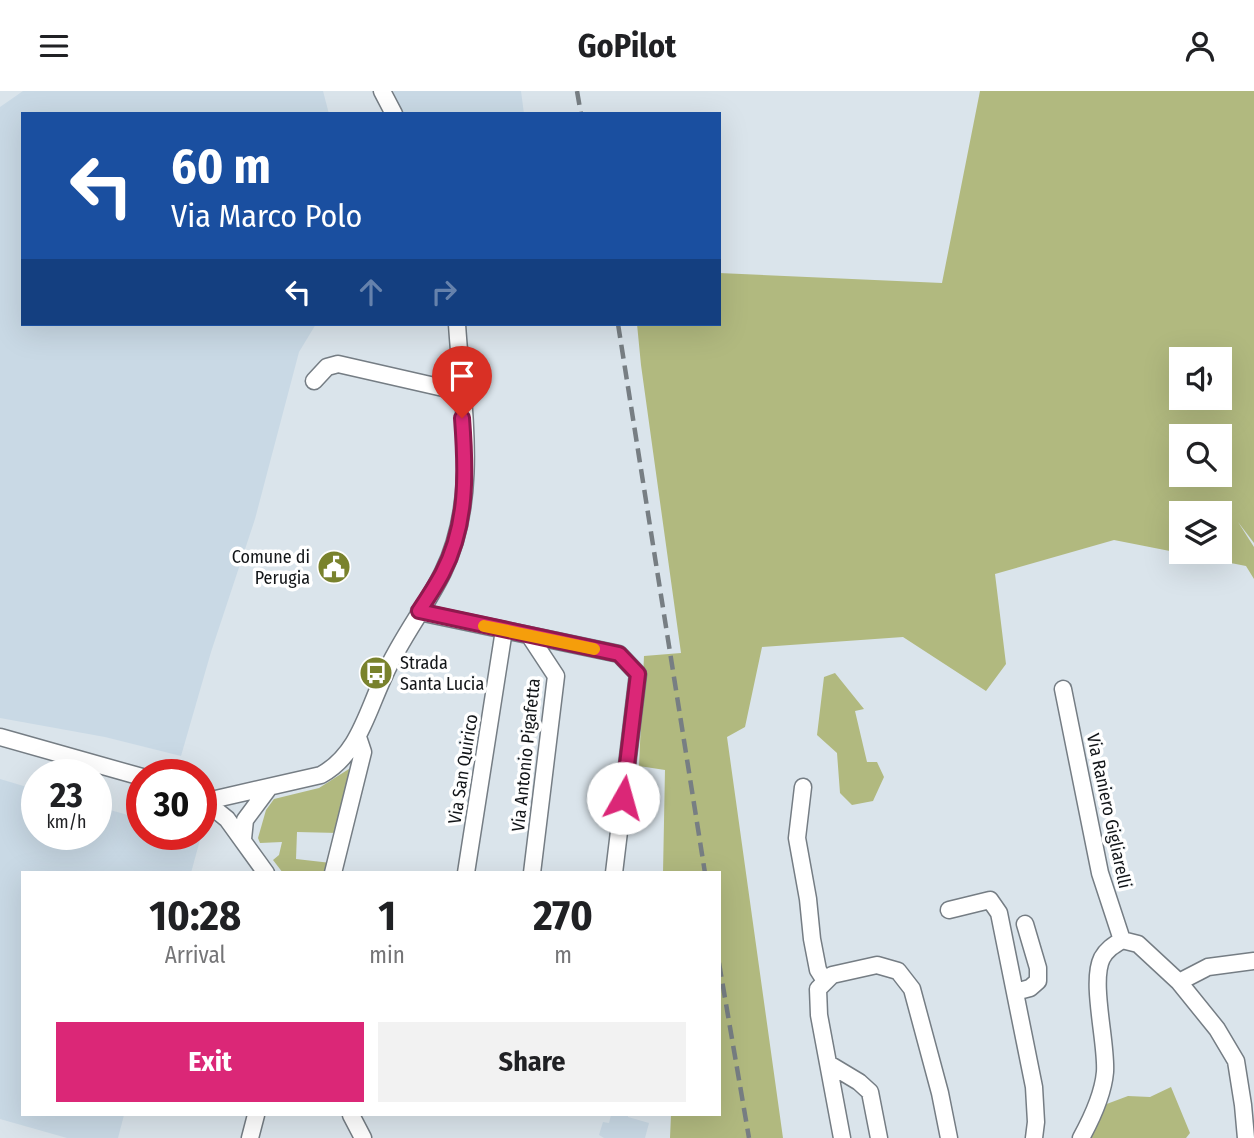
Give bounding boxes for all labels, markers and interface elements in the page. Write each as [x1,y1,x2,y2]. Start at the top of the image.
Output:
icon: menu [35,27,73,65]
text: GoPilot [578,27,676,65]
icon: person [1181,27,1219,65]
text: 60 m [171,137,271,196]
icon: left [56,140,147,231]
text: Via Marco Polo [171,197,362,235]
icon: left [279,273,317,311]
icon: ahead [352,273,390,311]
icon: right [425,273,463,311]
pin [432,346,492,418]
map controls [1169,347,1232,564]
button: sound [1169,347,1232,410]
icon: arrive [443,357,481,395]
button: search [1169,424,1232,487]
button: layers [1169,501,1232,564]
place label: Comune di Perugia [232,546,310,589]
public building icon: Comune di Perugia [315,548,353,586]
place label: Strada Santa Lucia [400,652,484,695]
bus stop icon: Strada Santa Lucia [357,654,395,692]
street label: Via Antonio Pigafetta [507,677,545,833]
street label: Via San Quirico [443,712,483,826]
street label: Via Raniero Gigliarelli [1082,732,1136,890]
speed limit sign: 30 [126,759,217,850]
position arrow [586,761,660,835]
text: 23 [50,774,83,816]
text: km/h [46,811,87,833]
text: 10:28 [149,891,241,941]
text: 1 [378,891,396,941]
text: 270 [533,891,593,941]
text: Arrival [165,941,226,969]
text: min [369,941,405,969]
text: m [554,941,572,969]
button: Exit [56,1022,364,1102]
button: Share [378,1022,686,1102]

